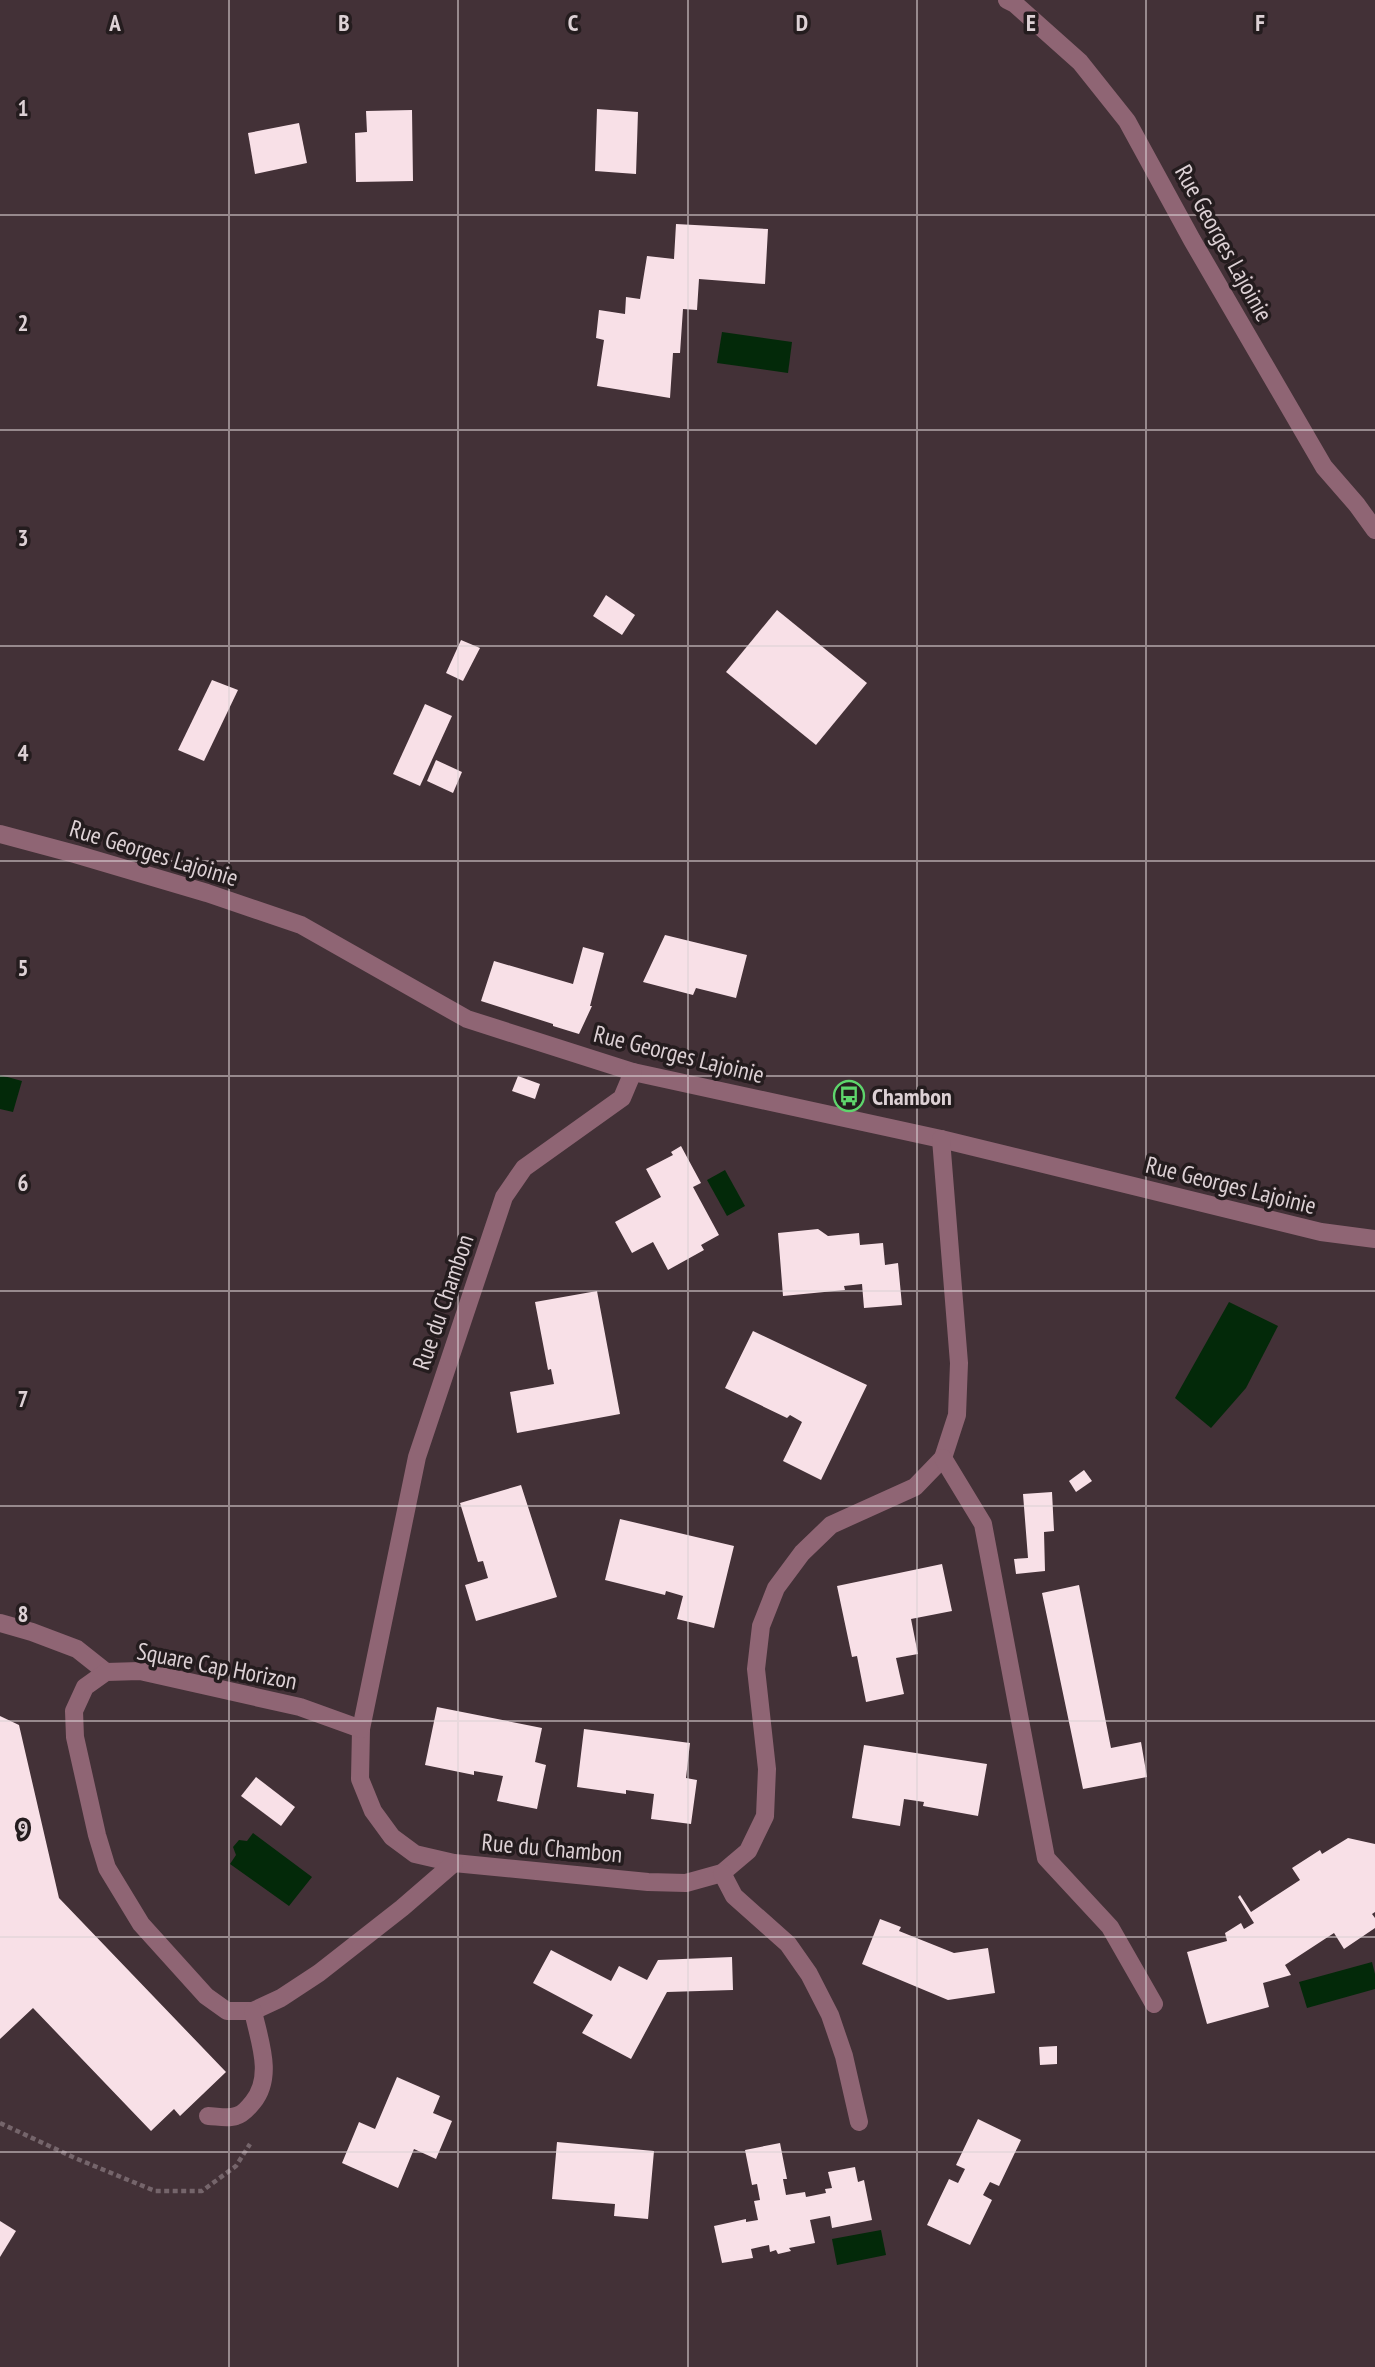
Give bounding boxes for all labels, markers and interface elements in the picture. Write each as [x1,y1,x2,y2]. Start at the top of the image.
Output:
text: A [108,8,121,37]
text: B [338,8,350,37]
text: C [568,8,579,37]
text: D [796,8,808,37]
text: E [1026,8,1036,37]
text: F [1255,8,1265,37]
text: 1 [18,93,29,122]
street label: Rue Georges Lajoinie [1168,159,1280,327]
text: 2 [18,308,29,337]
text: 3 [18,523,29,552]
text: 4 [18,738,29,767]
street label: Rue Georges Lajoinie [66,813,242,893]
text: 5 [18,953,29,982]
street label: Rue Georges Lajoinie [591,1018,767,1090]
bus stop icon: Chambon [832,1079,866,1113]
place label: Chambon [872,1081,952,1112]
street label: Rue Georges Lajoinie [1143,1149,1319,1221]
text: 6 [18,1168,29,1197]
street label: Rue du Chambon [405,1230,481,1374]
text: 7 [18,1384,29,1413]
text: 8 [18,1599,29,1628]
street label: Square Cap Horizon [134,1635,300,1697]
text: 9 [18,1814,29,1843]
street label: Rue du Chambon [480,1826,624,1870]

